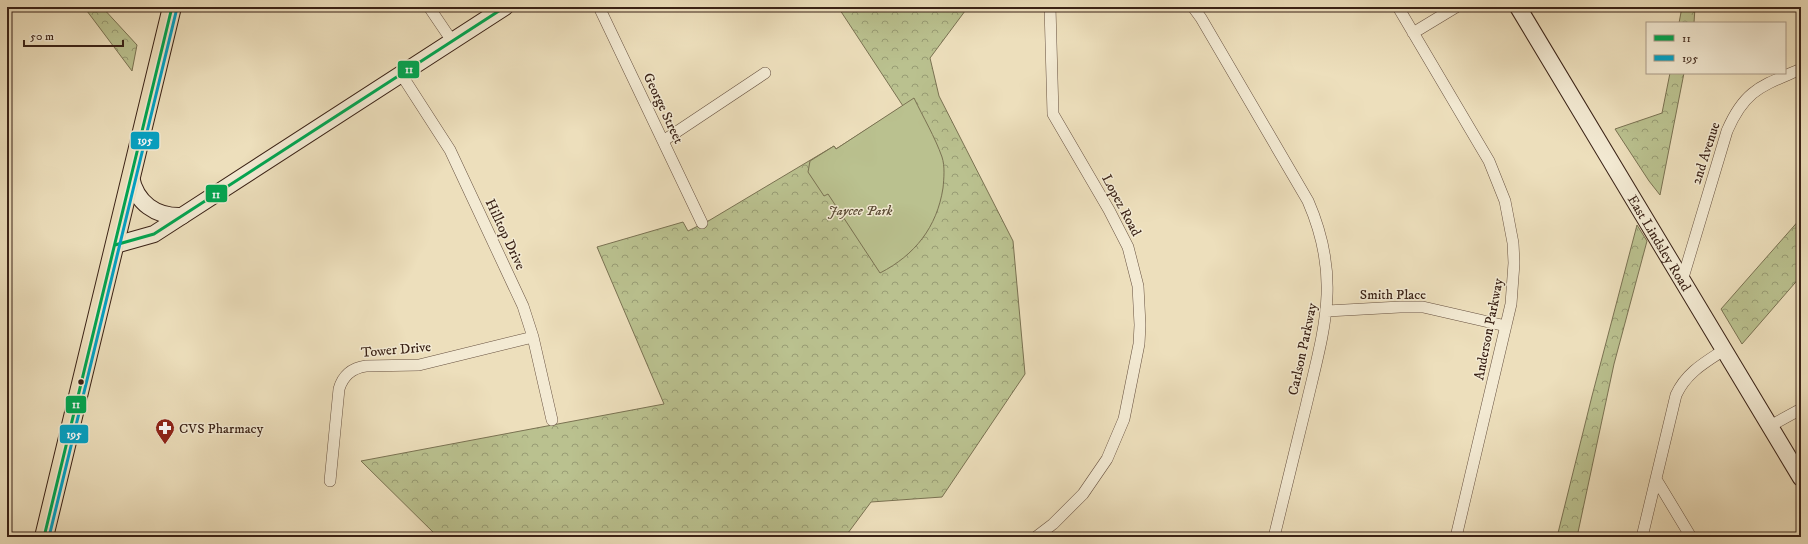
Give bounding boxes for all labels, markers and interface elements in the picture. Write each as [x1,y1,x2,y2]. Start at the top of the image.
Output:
scale bar [24,22,123,48]
legend [1646,22,1786,74]
text: 50 m [30,29,54,44]
text: 11 [1682,31,1691,46]
text: 195 [1682,51,1698,66]
line badge: 11 [397,60,420,79]
text: 11 [405,63,413,77]
street label: George Street [639,70,688,147]
street label: 2nd Avenue [1687,120,1725,187]
line badge: 195 [130,131,160,150]
text: 195 [138,134,153,148]
street label: Lopez Road [1097,171,1145,240]
line badge: 11 [205,184,228,203]
text: 11 [212,188,220,202]
street label: East Lindsley Road [1623,192,1695,295]
street label: Hilltop Drive [481,196,529,273]
park label: Jaycee Park [828,202,892,220]
street label: Anderson Parkway [1470,276,1508,382]
street label: Smith Place [1360,286,1426,304]
street label: Carlson Parkway [1284,301,1322,397]
street label: Tower Drive [360,338,432,362]
unlabelled marker [76,377,86,387]
line badge: 11 [65,395,87,414]
text: 11 [72,398,80,412]
pharmacy icon: CVS Pharmacy [154,417,176,445]
place label: CVS Pharmacy [179,420,264,438]
line badge: 195 [59,424,89,444]
text: 195 [67,428,82,442]

